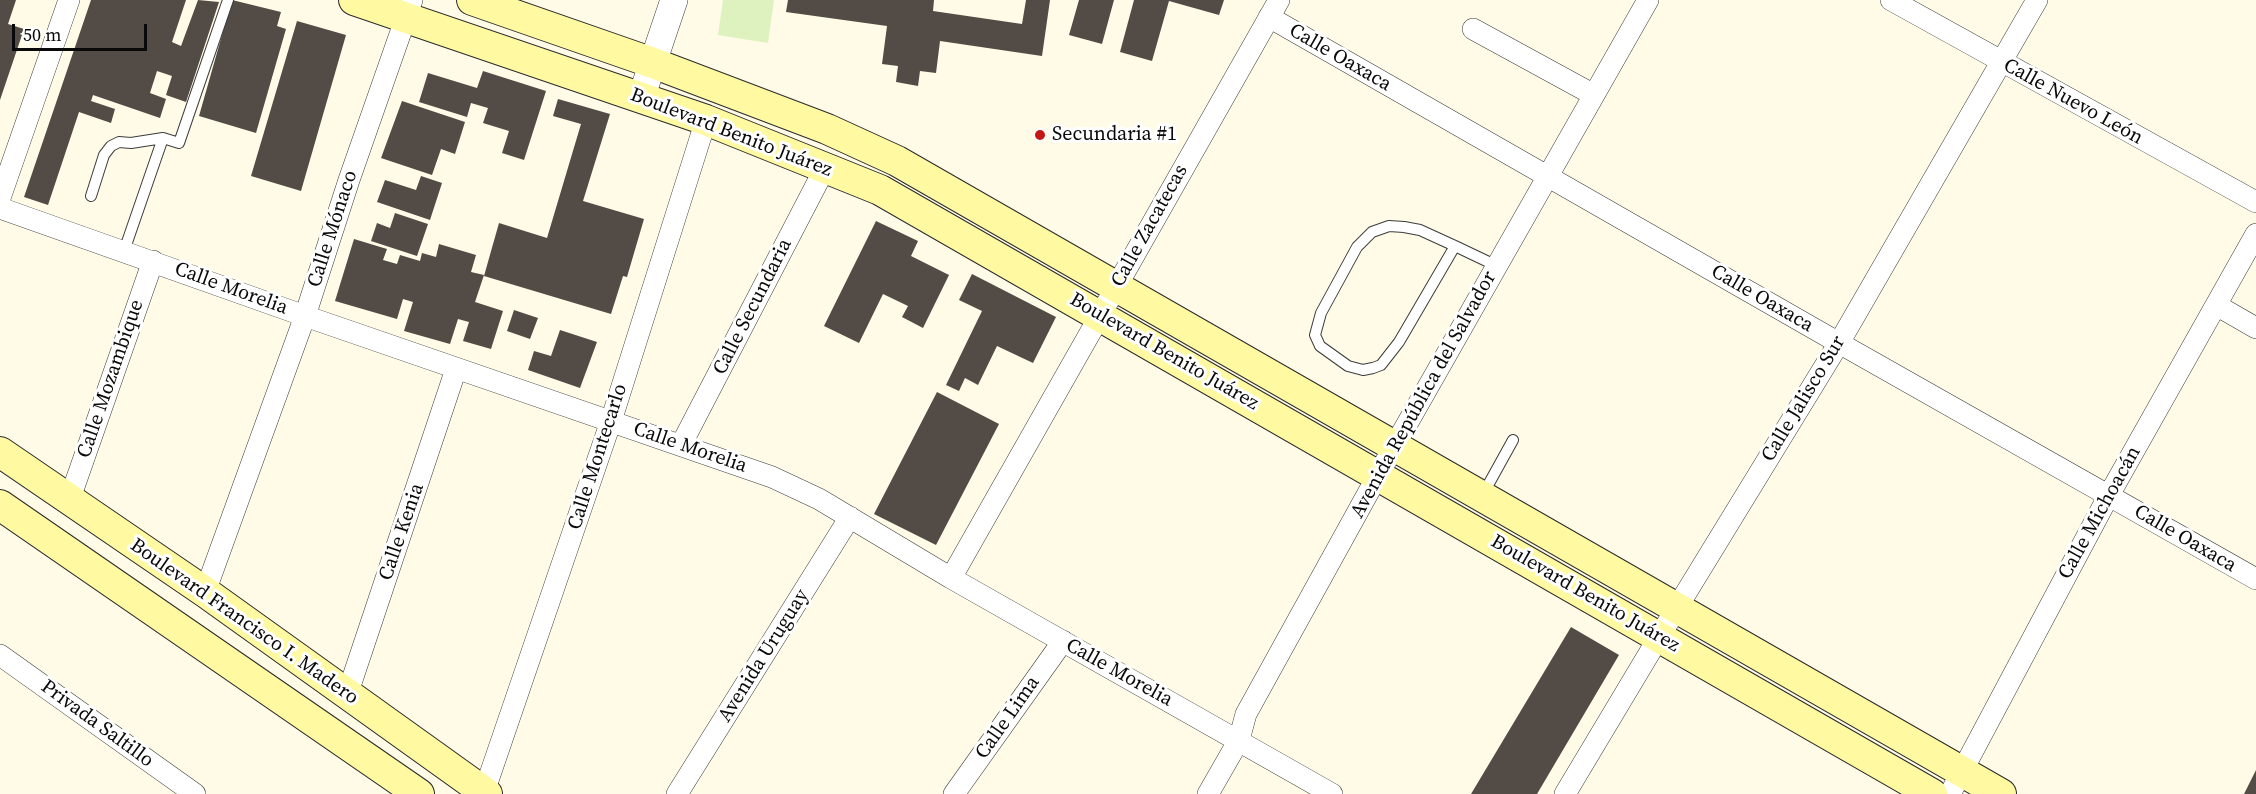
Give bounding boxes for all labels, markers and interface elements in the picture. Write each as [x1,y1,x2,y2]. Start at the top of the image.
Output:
scale bar [15,12,150,50]
street label: Calle Oaxaca [1285,19,1395,97]
text: 50 m [23,22,61,47]
street label: Calle Nuevo León [1999,54,2147,150]
street label: Boulevard Benito Juárez [627,83,835,183]
place label: Secundaria #1 [1052,123,1177,147]
marker: Secundaria #1 [1033,128,1047,142]
street label: Calle Zacatecas [1107,161,1193,291]
street label: Calle Mónaco [303,168,363,290]
street label: Calle Secundaria [708,235,798,379]
street label: Calle Morelia [171,257,291,321]
street label: Calle Oaxaca [1707,260,1817,338]
street label: Avenida República del Salvador [1346,267,1502,523]
street label: Boulevard Benito Juárez [1065,288,1263,416]
street label: Calle Mozambique [73,297,149,461]
street label: Calle Jalisco Sur [1757,332,1851,466]
street label: Calle Montecarlo [563,381,633,533]
street label: Calle Morelia [630,417,750,479]
street label: Calle Michoacán [2054,442,2146,584]
street label: Calle Kenia [374,480,430,584]
street label: Calle Oaxaca [2130,500,2240,578]
street label: Boulevard Benito Juárez [1486,530,1684,658]
street label: Boulevard Francisco I. Madero [125,534,363,710]
street label: Avenida Uruguay [714,585,814,727]
street label: Calle Morelia [1061,634,1177,712]
street label: Calle Lima [971,672,1045,764]
street label: Privada Saltillo [36,675,158,773]

